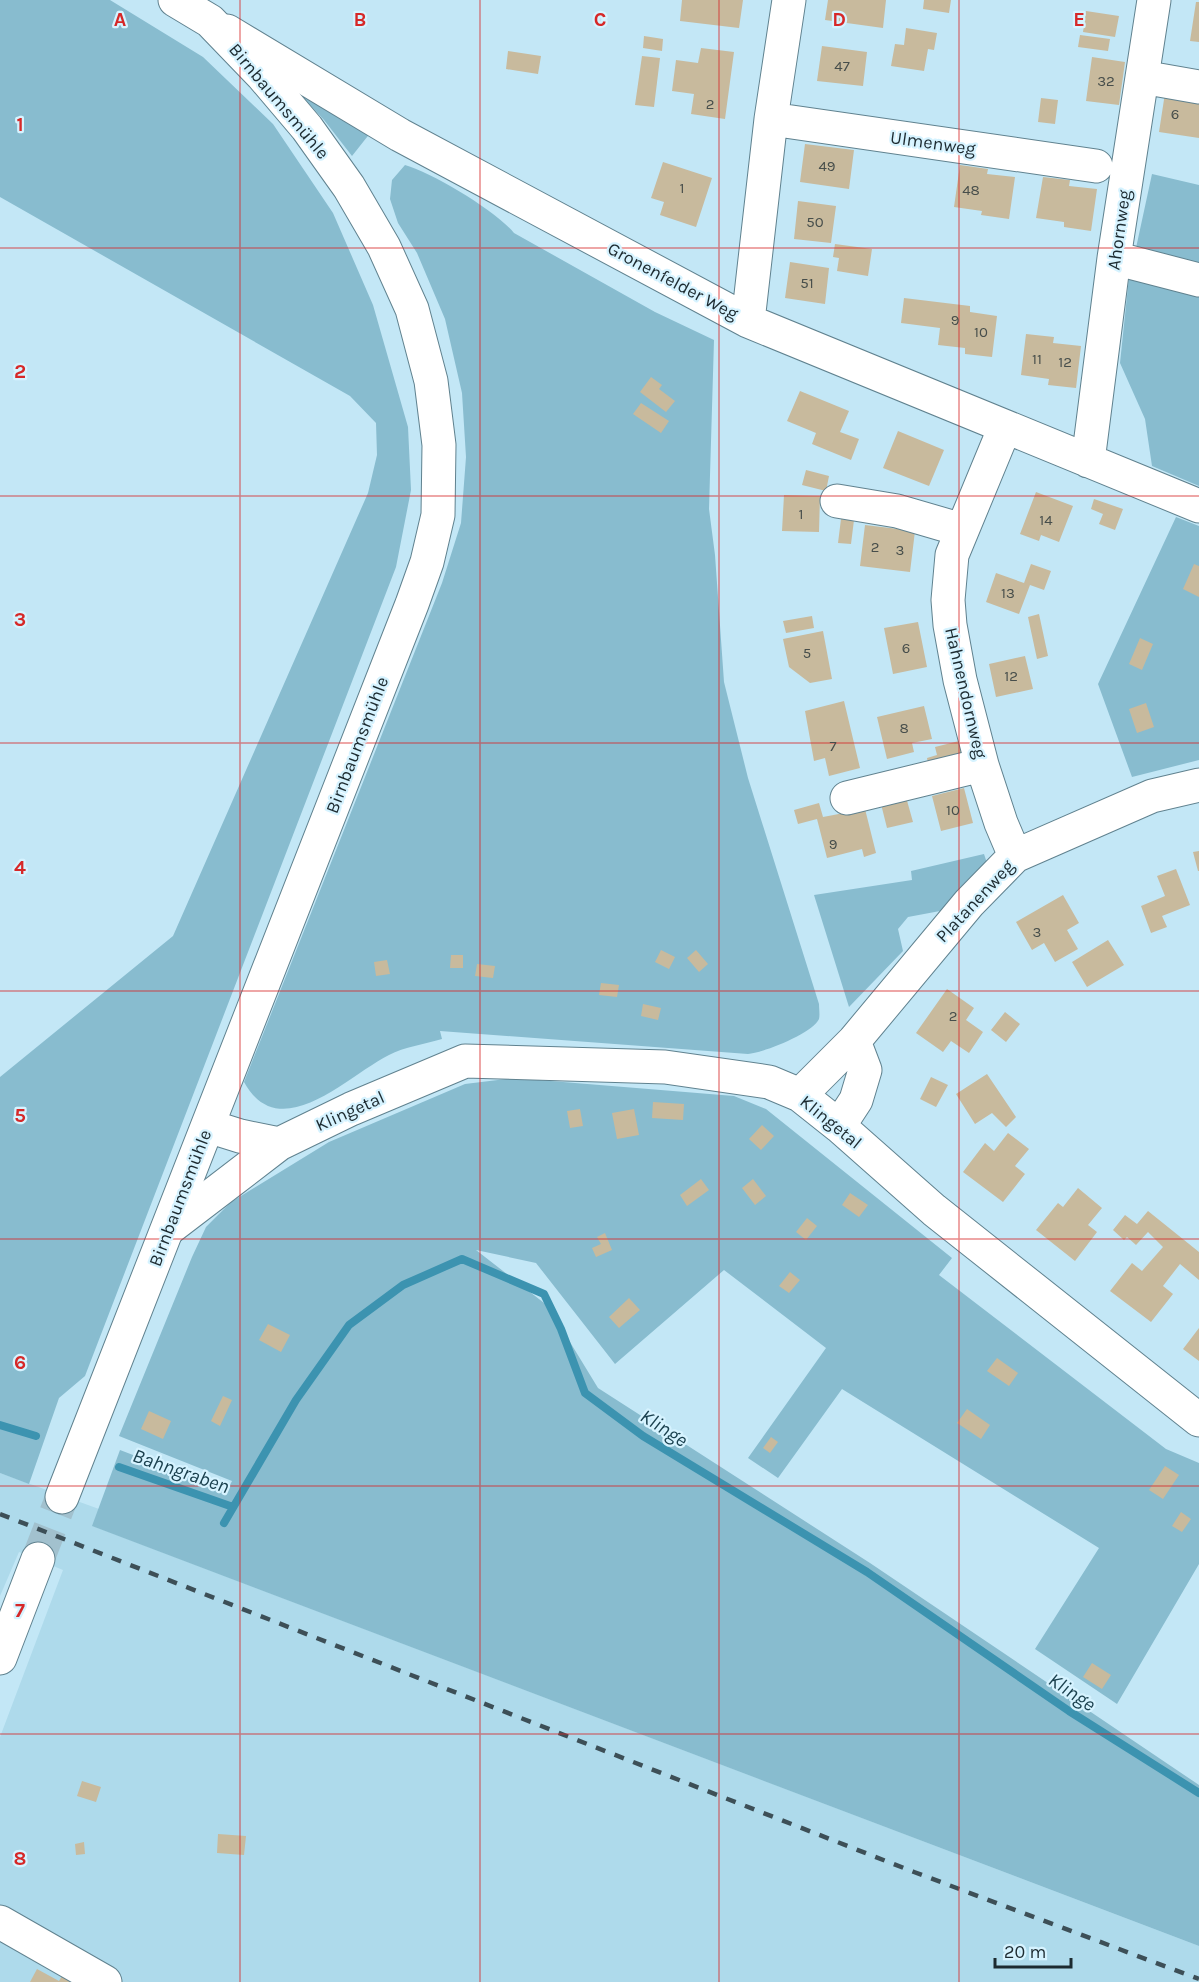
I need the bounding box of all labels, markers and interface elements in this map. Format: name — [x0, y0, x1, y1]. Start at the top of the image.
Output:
text: A — [114, 8, 127, 31]
text: B — [354, 8, 366, 31]
text: C — [594, 8, 606, 31]
text: D — [832, 8, 846, 31]
text: E — [1073, 8, 1085, 31]
street label: Birnbaumsmühle — [224, 39, 334, 163]
house number: 47 — [834, 57, 850, 75]
house number: 32 — [1097, 72, 1115, 90]
house number: 2 — [706, 95, 714, 113]
house number: 6 — [1171, 105, 1179, 123]
text: 1 — [16, 113, 24, 136]
street label: Ulmenweg — [889, 126, 977, 160]
house number: 49 — [818, 157, 836, 175]
house number: 1 — [680, 179, 684, 197]
house number: 48 — [962, 181, 980, 199]
street label: Ahornweg — [1102, 188, 1136, 272]
house number: 50 — [806, 213, 824, 231]
street label: Gronenfelder Weg — [604, 237, 742, 325]
house number: 51 — [800, 274, 814, 292]
house number: 9 — [951, 311, 959, 329]
house number: 10 — [974, 323, 988, 341]
house number: 11 — [1032, 350, 1042, 368]
house number: 12 — [1058, 353, 1072, 371]
text: 2 — [14, 360, 26, 383]
house number: 1 — [799, 505, 803, 523]
house number: 14 — [1039, 511, 1053, 529]
house number: 2 — [871, 538, 879, 556]
house number: 3 — [896, 541, 904, 559]
house number: 13 — [1001, 584, 1015, 602]
text: 3 — [14, 608, 26, 631]
street label: Hahnendornweg — [940, 625, 992, 761]
house number: 6 — [902, 639, 910, 657]
house number: 5 — [803, 644, 811, 662]
house number: 12 — [1004, 667, 1018, 685]
street label: Birnbaumsmühle — [321, 674, 393, 816]
house number: 8 — [899, 719, 909, 737]
house number: 7 — [829, 737, 837, 755]
house number: 10 — [946, 801, 960, 819]
house number: 9 — [829, 835, 837, 853]
street label: Platanenweg — [931, 855, 1019, 947]
text: 4 — [14, 856, 26, 879]
house number: 3 — [1033, 923, 1041, 941]
house number: 2 — [949, 1007, 957, 1025]
street label: Klingetal — [312, 1086, 388, 1136]
street label: Klingetal — [796, 1090, 866, 1154]
text: 5 — [14, 1104, 26, 1127]
street label: Birnbaumsmühle — [144, 1127, 216, 1269]
text: 6 — [14, 1351, 26, 1374]
water label: Klinge — [636, 1404, 692, 1452]
water label: Bahngraben — [130, 1444, 232, 1498]
text: 7 — [15, 1599, 25, 1622]
water label: Klinge — [1044, 1668, 1100, 1716]
text: 8 — [14, 1847, 26, 1870]
scale bar — [995, 1931, 1072, 1969]
text: 20 m — [1004, 1941, 1046, 1963]

